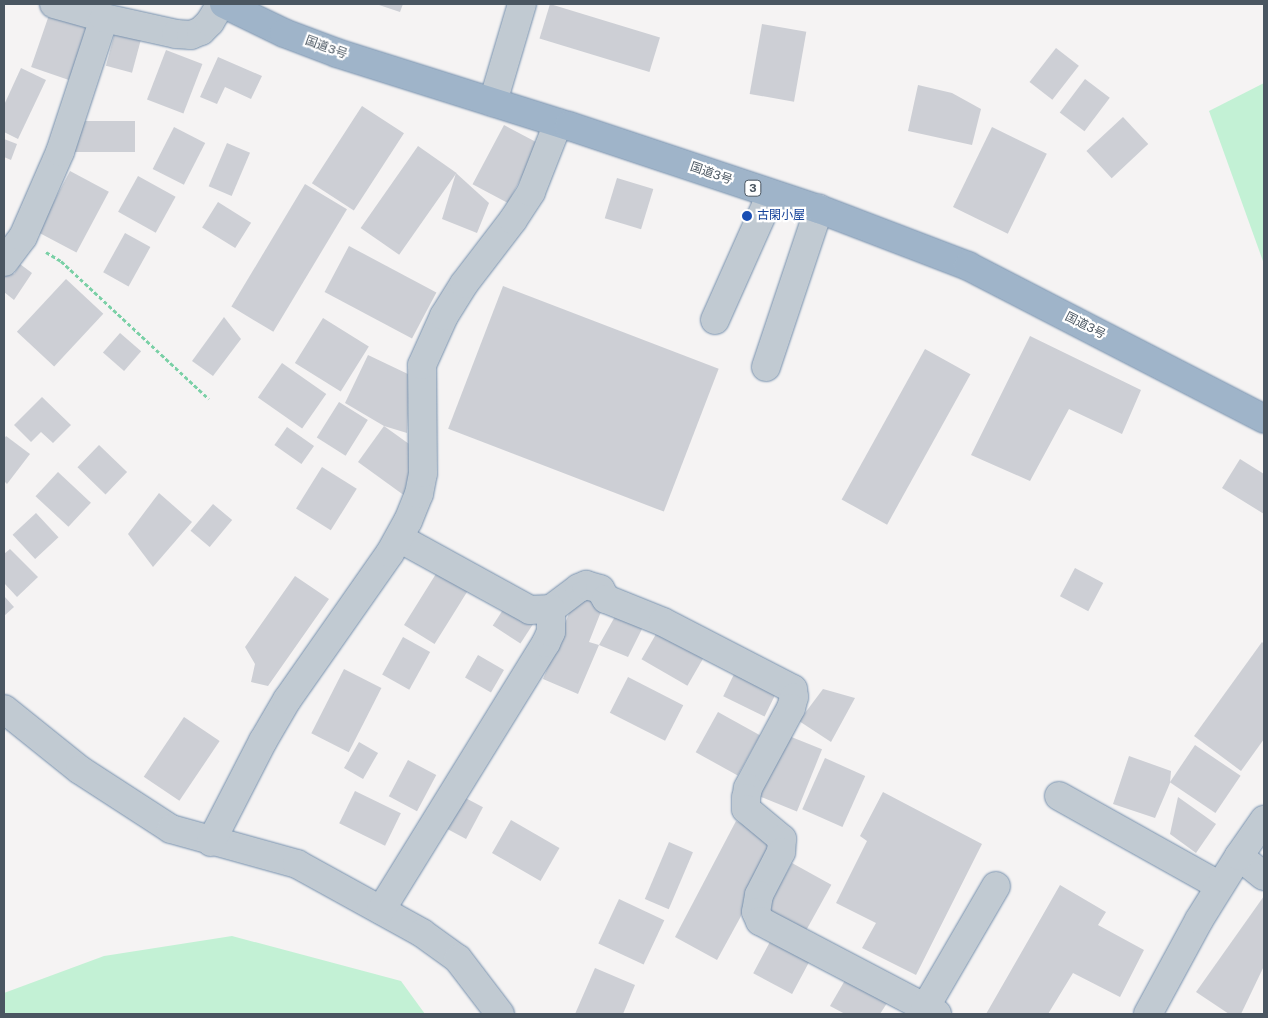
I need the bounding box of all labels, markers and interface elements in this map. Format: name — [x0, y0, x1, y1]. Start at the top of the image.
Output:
street label: 国道3号 — [303, 34, 349, 62]
street label: 国道3号 — [688, 160, 734, 188]
road number: 3 — [744, 180, 762, 197]
place label: 古閑小屋 — [757, 209, 805, 223]
marker: 古閑小屋 — [741, 210, 753, 222]
street label: 国道3号 — [1062, 310, 1108, 342]

